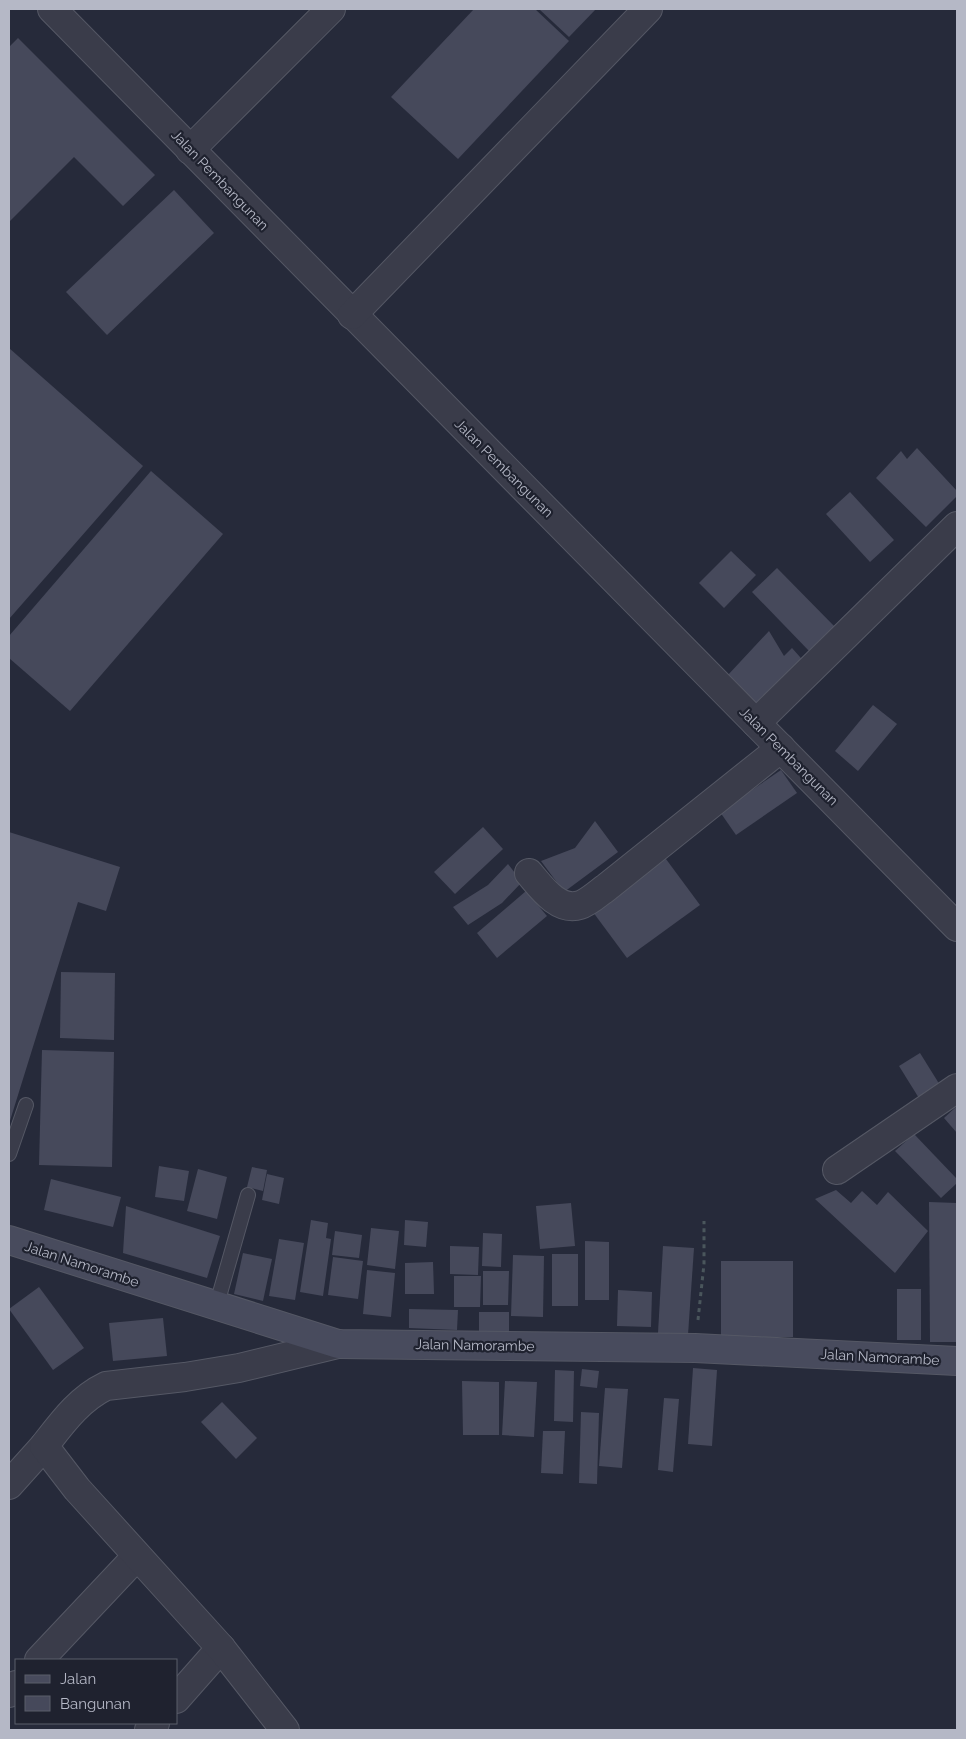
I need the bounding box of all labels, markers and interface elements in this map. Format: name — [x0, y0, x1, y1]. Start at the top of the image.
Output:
street label: Jalan Pembangunan — [168, 127, 272, 233]
street label: Jalan Pembangunan — [452, 416, 556, 520]
street label: Jalan Pembangunan — [737, 704, 841, 808]
street label: Jalan Namorambe — [23, 1238, 141, 1290]
street label: Jalan Namorambe — [415, 1336, 535, 1354]
street label: Jalan Namorambe — [820, 1346, 940, 1368]
legend — [15, 1659, 178, 1724]
text: Jalan — [60, 1670, 96, 1688]
text: Bangunan — [60, 1695, 131, 1713]

